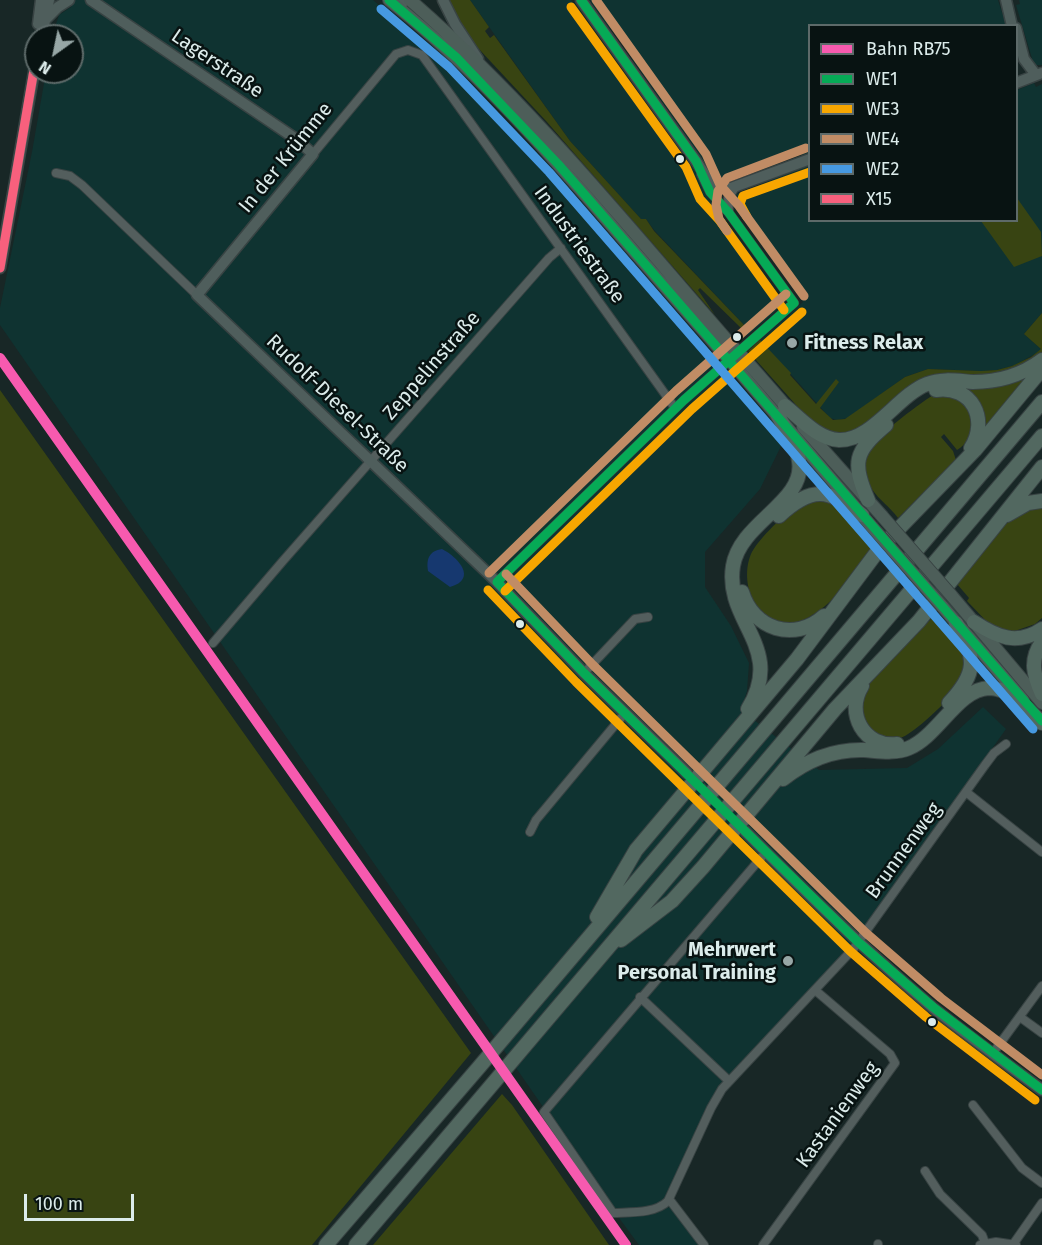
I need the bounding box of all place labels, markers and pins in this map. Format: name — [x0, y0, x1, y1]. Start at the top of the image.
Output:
unlabelled marker — [674, 153, 686, 165]
unlabelled marker — [731, 331, 743, 343]
place label: Fitness Relax — [804, 331, 923, 355]
marker: Fitness Relax — [785, 336, 799, 350]
unlabelled marker — [514, 618, 526, 630]
place label: Mehrwert Personal Training — [618, 938, 776, 985]
marker: Mehrwert Personal Training — [781, 954, 795, 968]
unlabelled marker — [926, 1016, 938, 1028]

